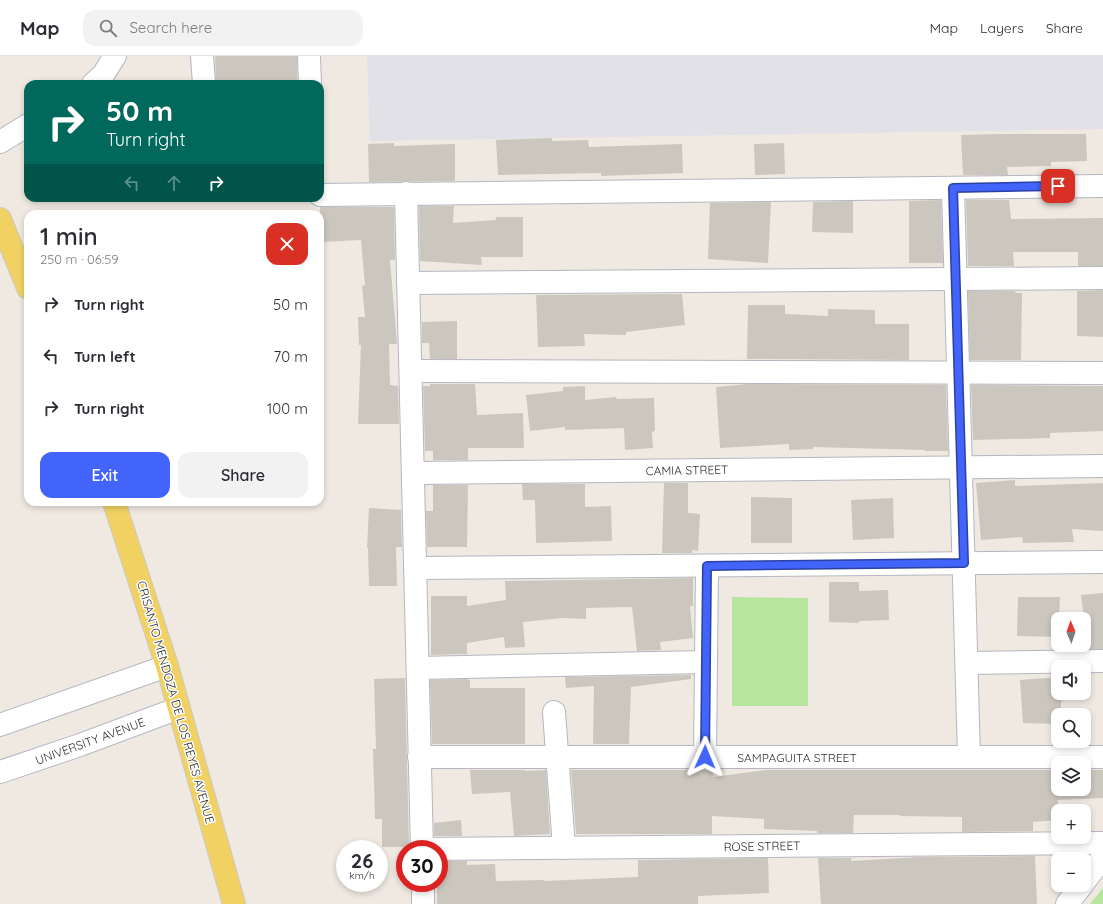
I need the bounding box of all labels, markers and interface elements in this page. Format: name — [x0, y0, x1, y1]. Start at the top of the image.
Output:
search box — [83, 10, 363, 46]
text: Map — [20, 16, 59, 40]
icon: search — [97, 17, 119, 39]
text: Search here — [129, 18, 212, 37]
text: Map — [929, 19, 958, 37]
text: Layers — [980, 19, 1024, 37]
text: Share — [1046, 19, 1083, 37]
text: 50 m — [106, 93, 173, 128]
icon: right — [40, 96, 92, 148]
text: Turn right — [106, 128, 186, 151]
pin — [1041, 169, 1075, 203]
icon: left — [121, 172, 143, 194]
icon: ahead — [163, 172, 185, 194]
icon: right — [205, 172, 227, 194]
icon: arrive — [1047, 175, 1069, 197]
text: 1 min — [40, 221, 98, 251]
button: close — [266, 223, 308, 265]
text: 250 m · 06:59 — [40, 251, 119, 267]
icon: right — [40, 293, 62, 315]
text: Turn right — [74, 295, 145, 314]
text: 50 m — [273, 295, 308, 314]
icon: left — [40, 345, 62, 367]
text: Turn left — [74, 347, 136, 366]
text: 70 m — [274, 347, 308, 366]
icon: right — [40, 397, 62, 419]
text: Turn right — [74, 399, 145, 418]
text: 100 m — [267, 399, 308, 418]
button: Exit — [40, 452, 170, 498]
button: Share — [178, 452, 308, 498]
street label: CAMIA STREET — [646, 462, 728, 478]
street label: CRISANTO MENDOZA DE LOS REYES AVENUE — [134, 579, 218, 825]
north arrow — [1051, 612, 1091, 652]
map controls — [1051, 612, 1091, 892]
button: sound — [1051, 660, 1091, 700]
button: search — [1051, 708, 1091, 748]
street label: UNIVERSITY AVENUE — [33, 714, 147, 768]
position arrow — [684, 736, 726, 778]
street label: SAMPAGUITA STREET — [737, 750, 857, 765]
button: layers — [1051, 756, 1091, 796]
button: + — [1051, 804, 1091, 844]
street label: ROSE STREET — [723, 838, 801, 854]
speed limit sign: 30 — [396, 840, 448, 892]
text: 26 — [351, 848, 373, 873]
button: − — [1051, 852, 1091, 892]
text: km/h — [349, 869, 375, 882]

